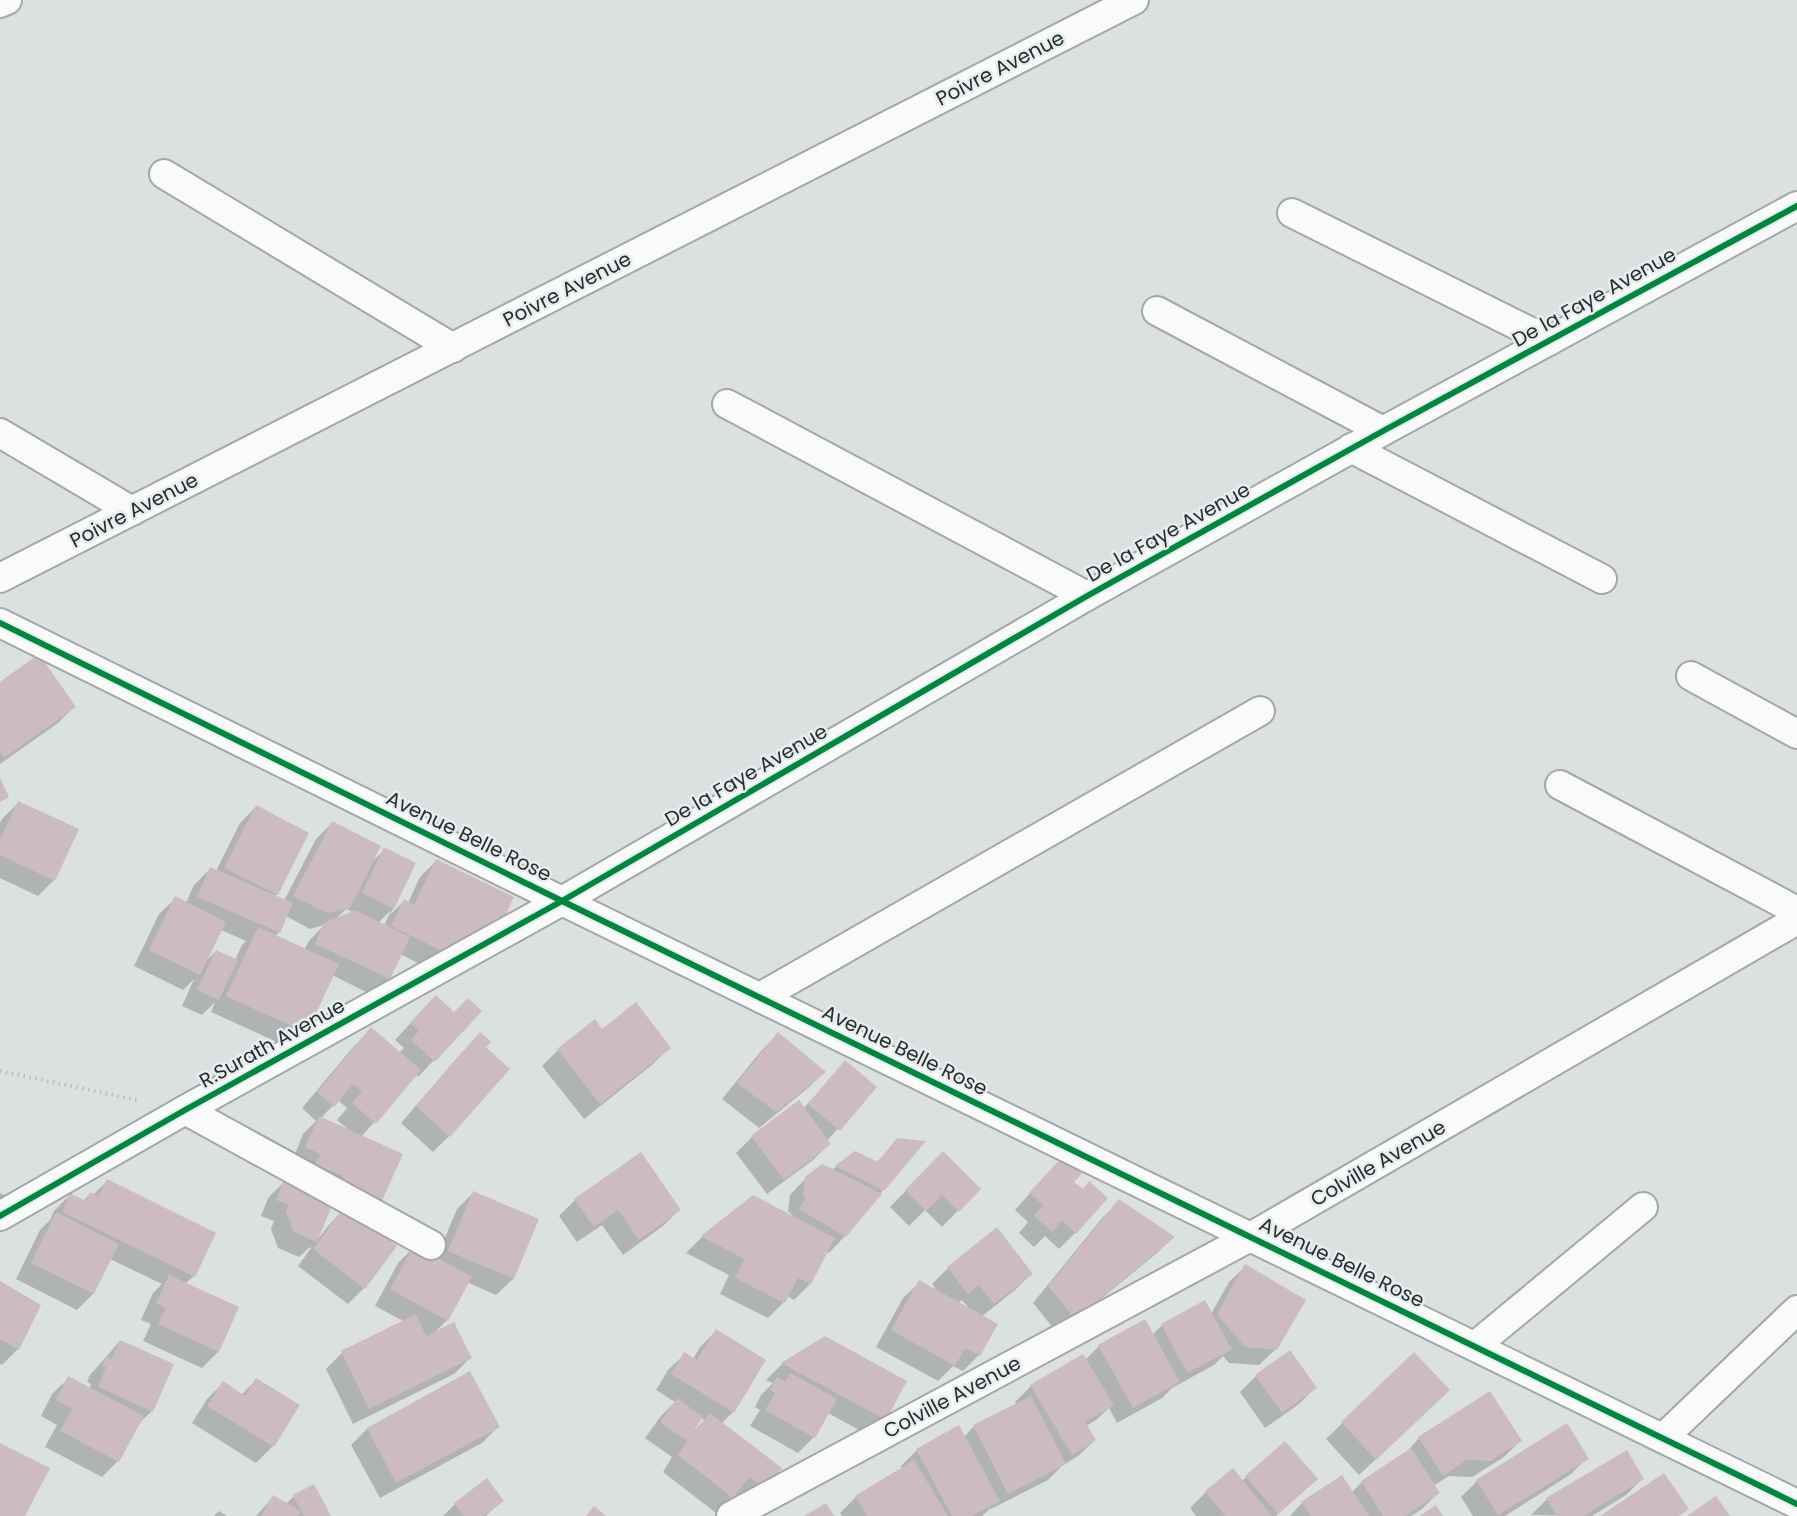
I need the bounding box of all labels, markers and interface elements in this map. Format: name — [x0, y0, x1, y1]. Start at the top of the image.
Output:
street label: Poivre Avenue — [931, 24, 1069, 112]
street label: De la Faye Avenue — [1507, 240, 1681, 354]
street label: Poivre Avenue — [498, 245, 636, 333]
street label: Poivre Avenue — [65, 466, 203, 554]
street label: De la Faye Avenue — [1081, 475, 1255, 589]
street label: De la Faye Avenue — [660, 717, 832, 833]
street label: Avenue Belle Rose — [382, 784, 556, 888]
street label: R.Surath Avenue — [194, 991, 350, 1095]
street label: Avenue Belle Rose — [818, 998, 992, 1102]
street label: Colville Avenue — [1305, 1113, 1451, 1213]
street label: Avenue Belle Rose — [1255, 1210, 1429, 1314]
street label: Colville Avenue — [878, 1349, 1026, 1445]

